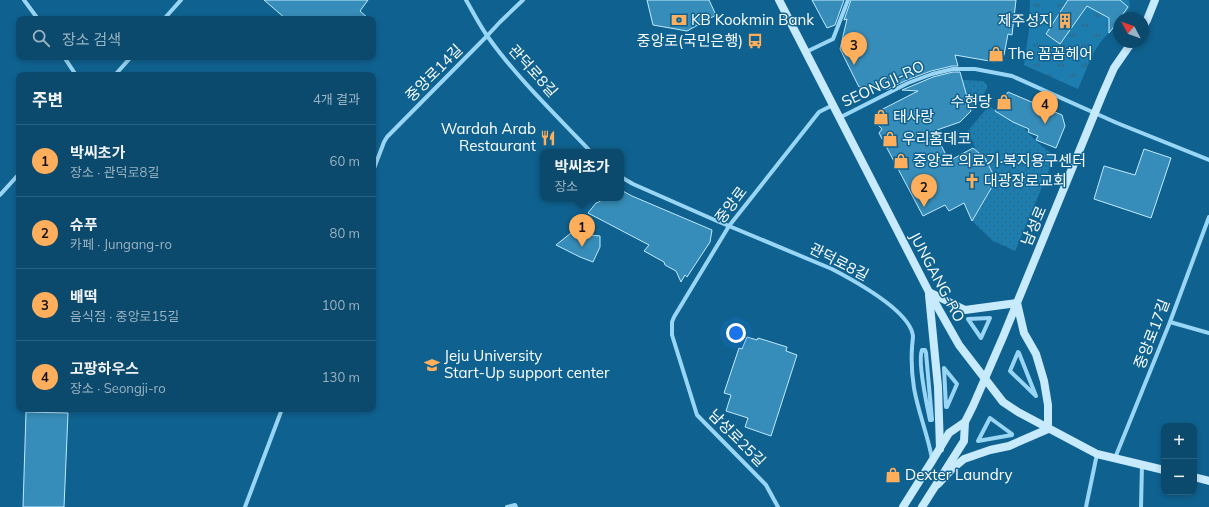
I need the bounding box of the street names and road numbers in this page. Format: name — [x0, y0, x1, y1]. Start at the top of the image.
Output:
street label: 중앙로14길 — [401, 40, 466, 105]
street label: 관덕로8길 — [505, 40, 562, 101]
street label: SEONGJI-RO — [838, 56, 927, 111]
street label: 중앙로 — [711, 182, 751, 227]
street label: 남성로 — [1017, 203, 1050, 249]
street label: JUNGANG-RO — [906, 228, 969, 325]
street label: 관덕로8길 — [806, 239, 872, 285]
street label: 중앙로17길 — [1130, 296, 1174, 371]
street label: 남성로25길 — [705, 405, 770, 470]

